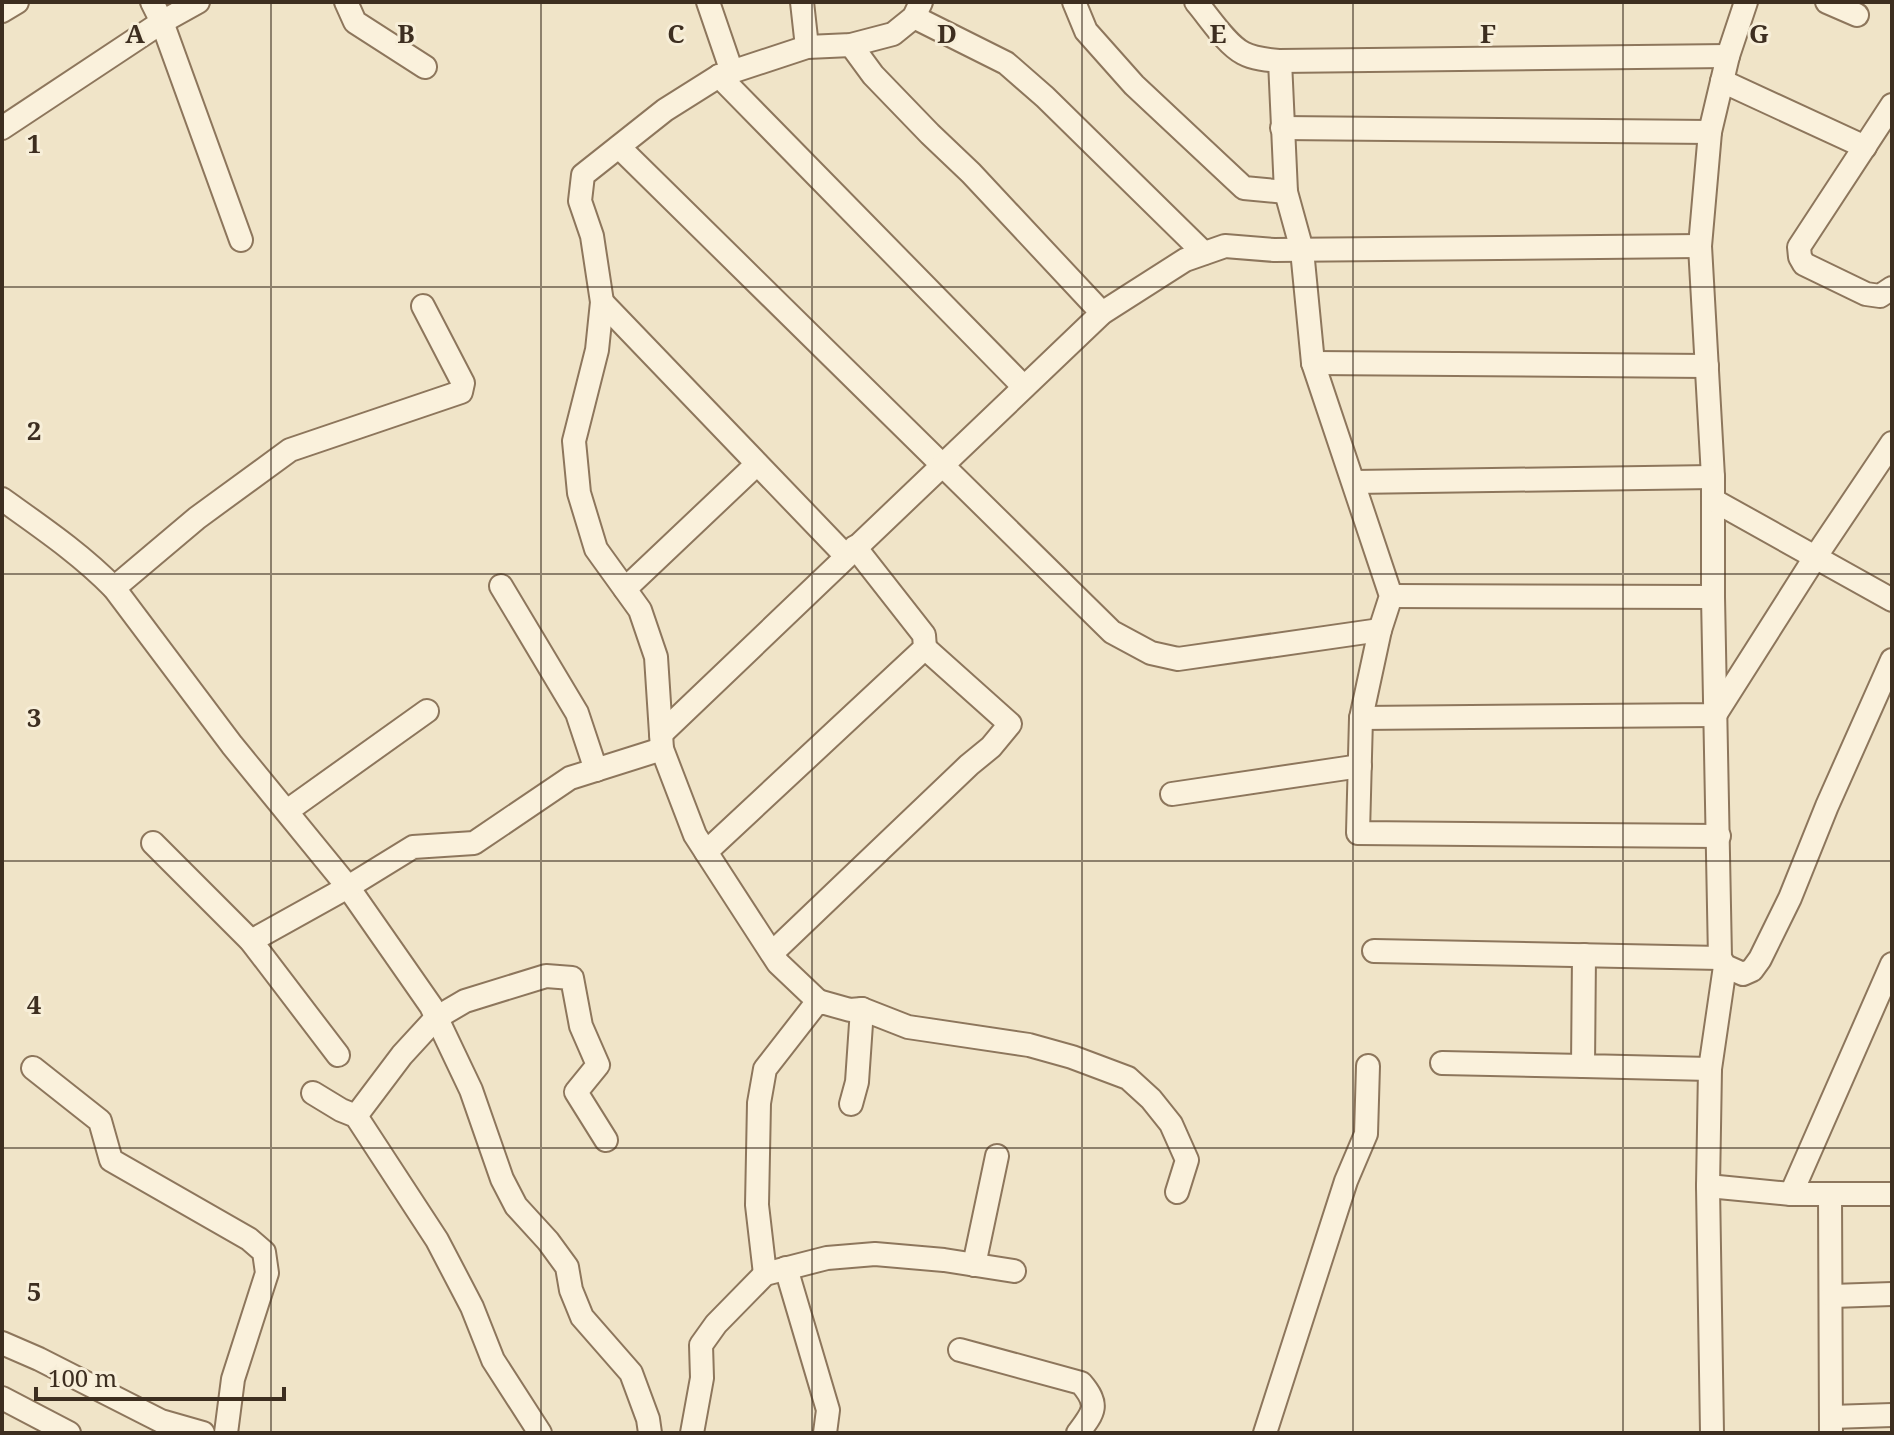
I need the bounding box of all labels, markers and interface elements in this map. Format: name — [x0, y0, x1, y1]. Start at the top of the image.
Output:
text: A — [125, 15, 145, 51]
text: B — [397, 15, 415, 51]
text: C — [667, 15, 685, 51]
text: D — [937, 15, 957, 51]
text: E — [1210, 15, 1227, 51]
text: F — [1480, 15, 1496, 51]
text: G — [1749, 15, 1769, 51]
text: 1 — [27, 125, 41, 161]
text: 2 — [27, 412, 41, 448]
text: 3 — [27, 699, 41, 735]
text: 4 — [27, 986, 42, 1022]
text: 5 — [27, 1273, 41, 1309]
scale bar — [36, 1351, 284, 1401]
text: 100 m — [48, 1361, 117, 1394]

